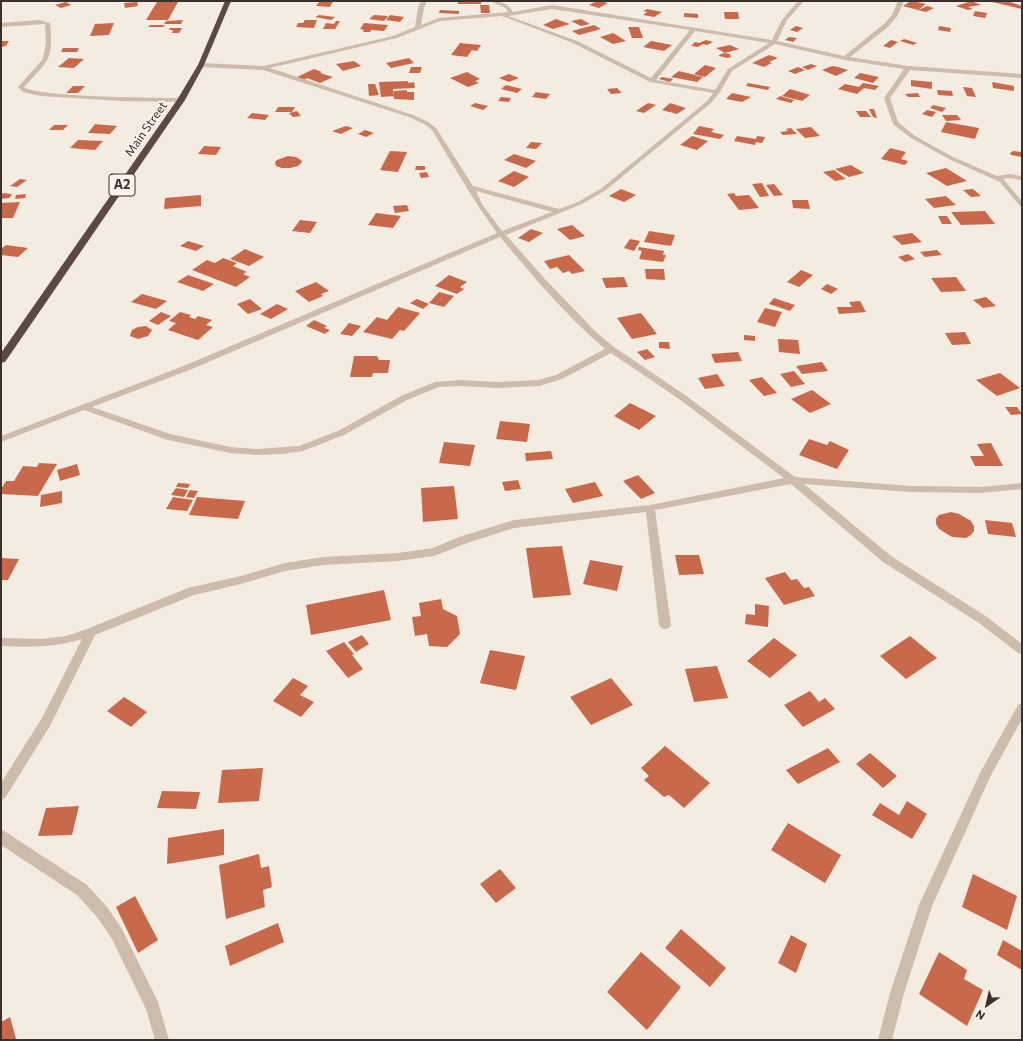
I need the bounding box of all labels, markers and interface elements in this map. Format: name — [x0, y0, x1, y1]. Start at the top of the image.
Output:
street label: Main Street — [122, 99, 170, 159]
road number: A2 — [109, 174, 135, 196]
north arrow — [967, 985, 1007, 1025]
text: N — [973, 1008, 987, 1023]

